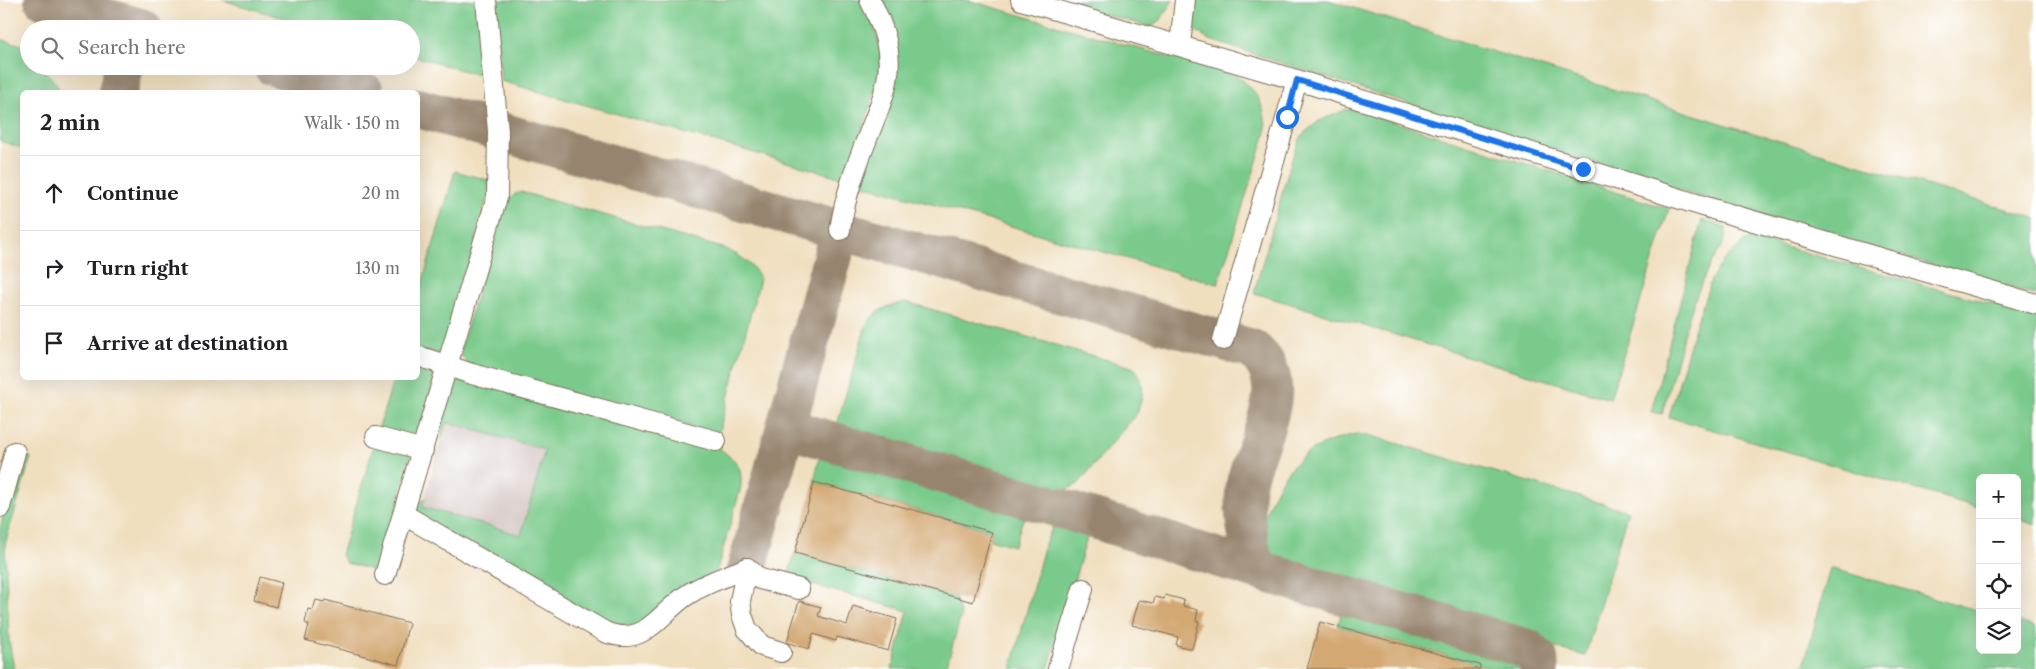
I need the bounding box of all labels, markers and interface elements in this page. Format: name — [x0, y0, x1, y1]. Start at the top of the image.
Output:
search box — [20, 20, 420, 75]
icon: search — [38, 34, 66, 62]
text: Search here — [78, 36, 186, 59]
route start — [1276, 106, 1299, 129]
text: 2 min — [40, 110, 100, 135]
text: Walk · 150 m — [304, 113, 400, 133]
route end — [1572, 158, 1595, 181]
icon: ahead — [40, 179, 68, 207]
text: Continue — [87, 182, 179, 205]
text: 20 m — [361, 183, 400, 203]
icon: right — [40, 254, 68, 282]
text: Turn right — [87, 257, 188, 280]
text: 130 m — [355, 258, 400, 278]
icon: arrive — [40, 329, 68, 357]
text: Arrive at destination — [87, 332, 288, 355]
map controls — [1976, 474, 2021, 654]
button: + — [1976, 474, 2021, 519]
button: − — [1976, 519, 2021, 564]
button: locate — [1976, 564, 2021, 609]
button: layers — [1976, 609, 2021, 654]

